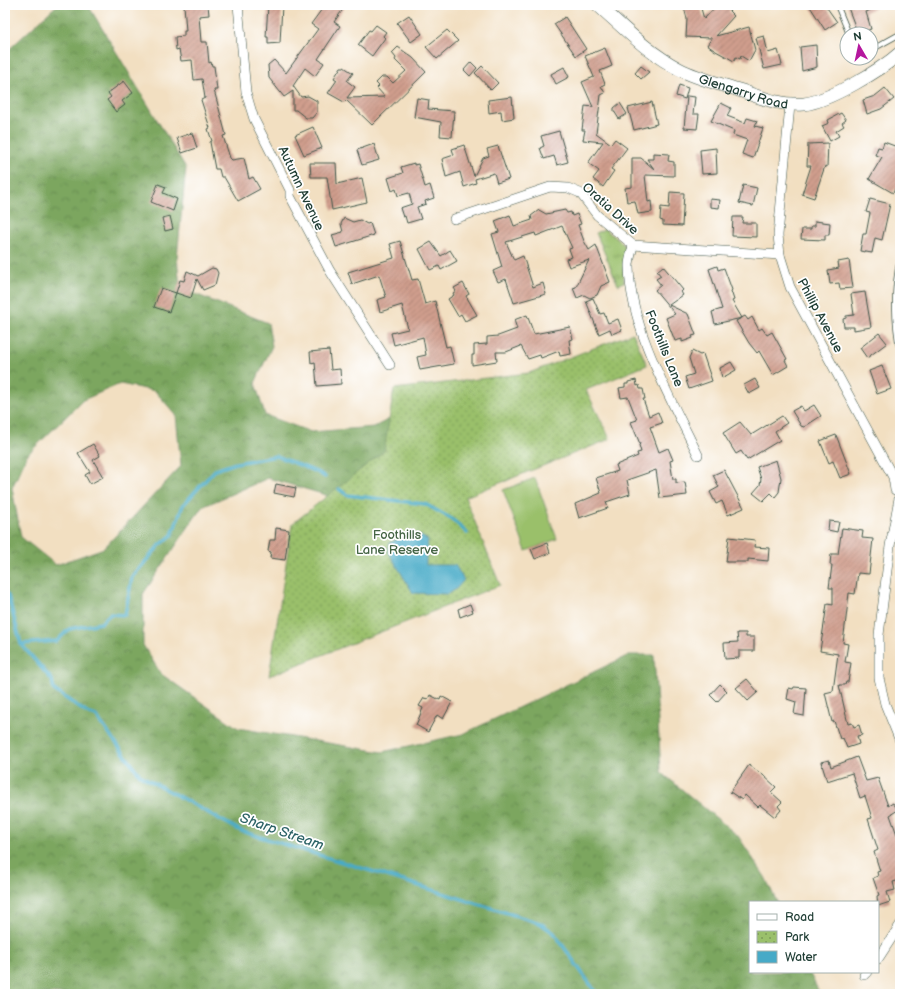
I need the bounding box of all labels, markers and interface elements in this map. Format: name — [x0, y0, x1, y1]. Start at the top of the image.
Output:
north arrow — [839, 26, 879, 66]
text: N — [852, 30, 863, 44]
street label: Glengarry Road — [697, 71, 789, 113]
street label: Autumn Avenue — [275, 144, 328, 233]
street label: Oratia Drive — [579, 179, 642, 238]
street label: Phillip Avenue — [794, 276, 847, 356]
street label: Foothills Lane — [641, 308, 687, 389]
park label: Foothills Lane Reserve — [356, 527, 439, 558]
water label: Sharp Stream — [238, 809, 326, 854]
legend — [749, 901, 879, 973]
text: Road — [785, 910, 814, 925]
text: Park — [785, 930, 809, 945]
text: Water — [785, 950, 817, 965]

